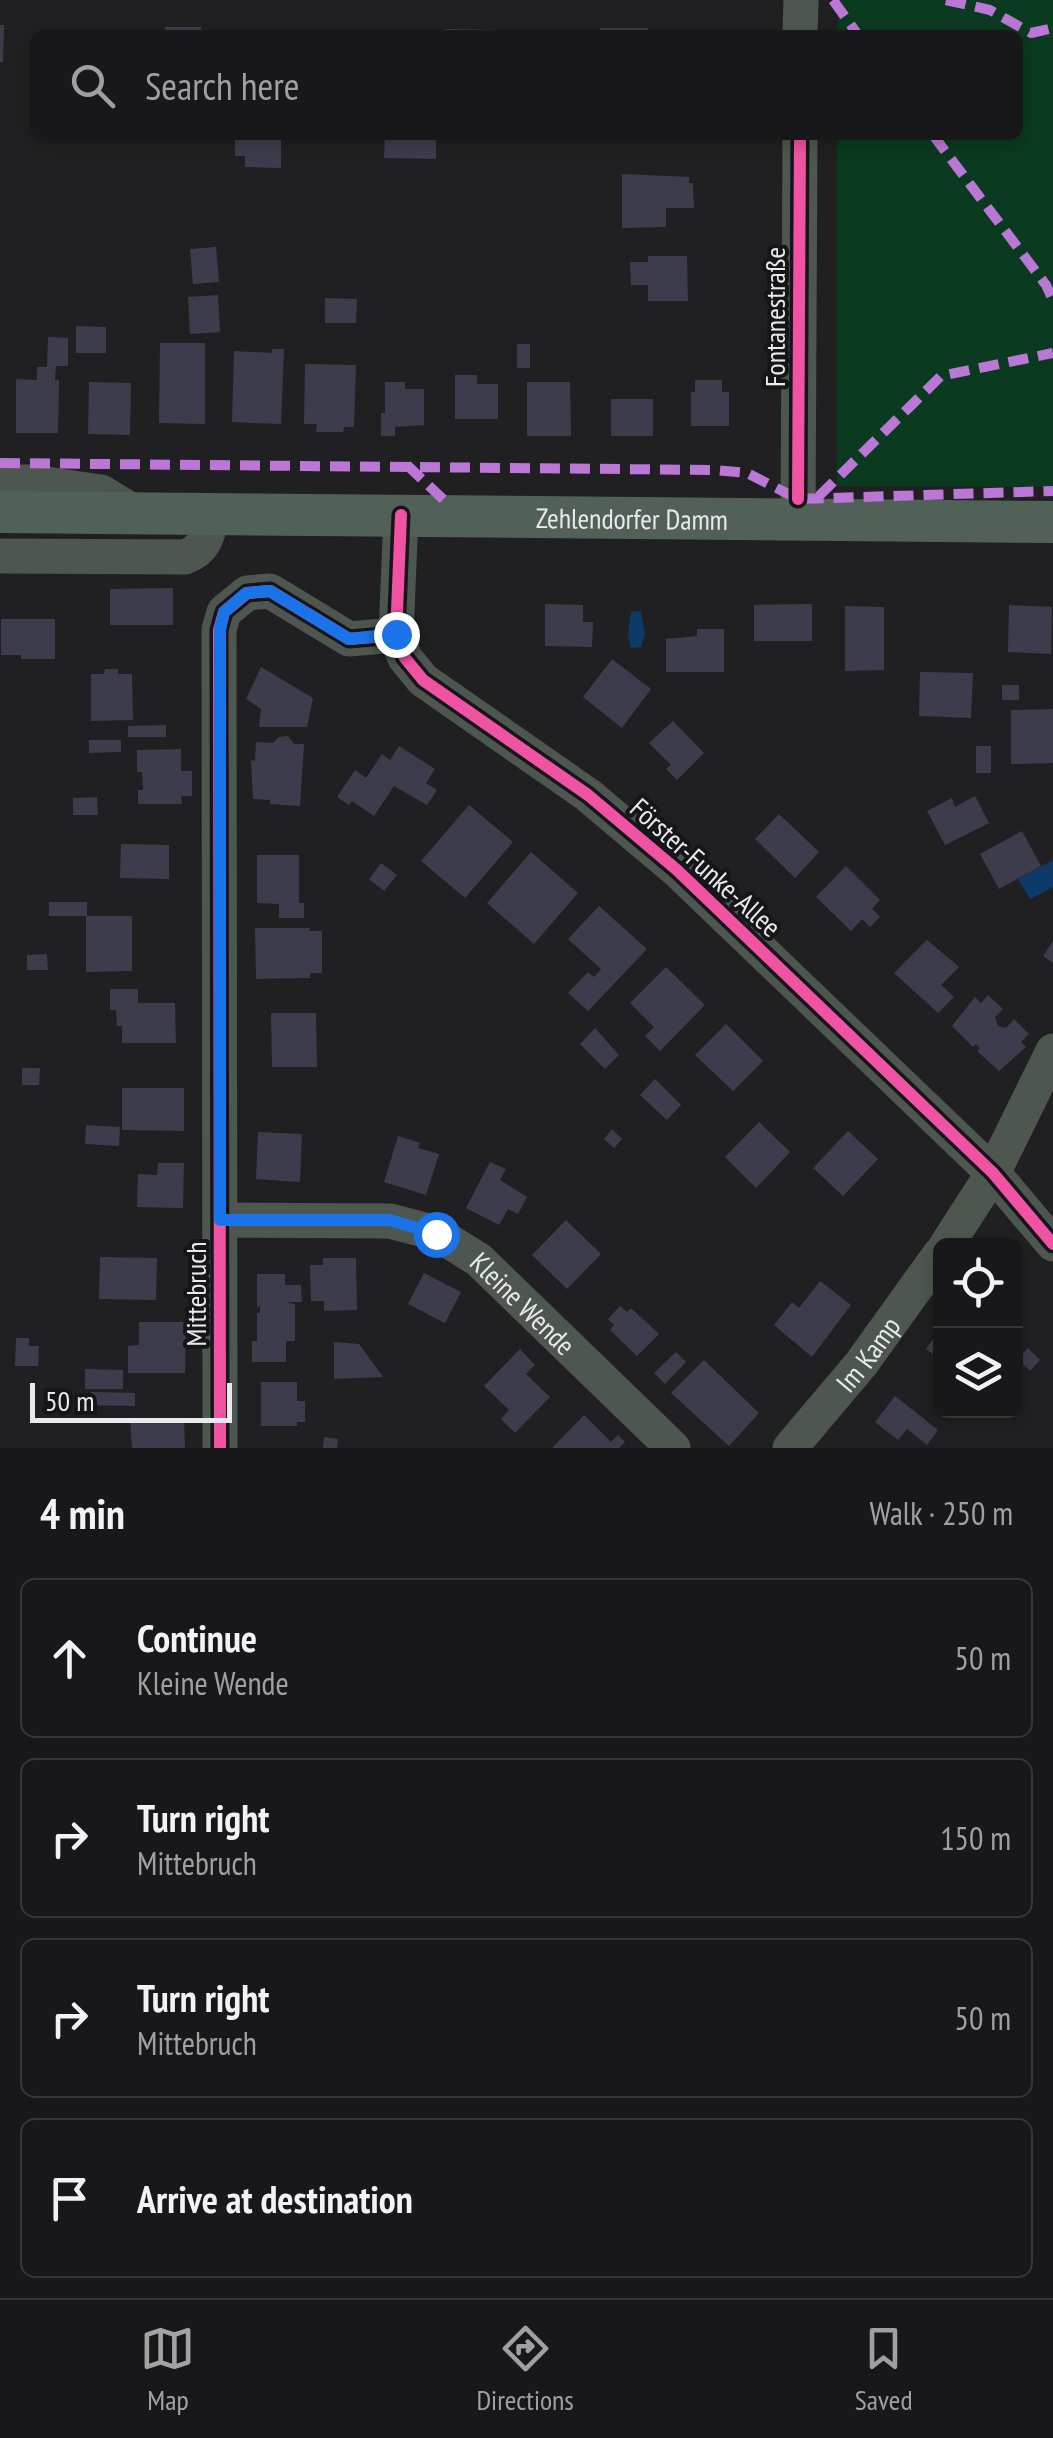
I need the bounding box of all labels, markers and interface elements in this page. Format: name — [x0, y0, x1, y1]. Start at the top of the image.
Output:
search box — [30, 30, 1023, 140]
icon: search — [65, 58, 120, 113]
text: Search here — [145, 61, 299, 110]
street label: Fontanestraße — [756, 247, 793, 387]
street label: Zehlendorfer Damm — [536, 499, 728, 537]
route end — [374, 612, 420, 658]
street label: Förster-Funke-Allee — [623, 789, 789, 945]
route start — [414, 1212, 460, 1258]
map controls — [933, 1238, 1023, 1418]
button: locate — [933, 1238, 1023, 1328]
street label: Mittebruch — [177, 1242, 214, 1346]
street label: Kleine Wende — [463, 1243, 584, 1362]
street label: Im Kamp — [827, 1309, 908, 1399]
button: layers — [933, 1328, 1023, 1418]
scale bar — [30, 1378, 232, 1422]
text: 50 m — [45, 1382, 94, 1419]
text: 4 min — [40, 1486, 125, 1541]
text: Walk · 250 m — [869, 1492, 1013, 1534]
text: Continue — [137, 1613, 257, 1662]
icon: ahead — [42, 1631, 97, 1686]
text: 50 m — [955, 1637, 1011, 1679]
text: Kleine Wende — [137, 1662, 289, 1704]
text: Turn right — [137, 1793, 269, 1842]
icon: right — [42, 1811, 97, 1866]
text: 150 m — [940, 1817, 1011, 1859]
text: Mittebruch — [137, 1842, 257, 1884]
text: Turn right — [137, 1973, 269, 2022]
icon: right — [42, 1991, 97, 2046]
text: 50 m — [955, 1997, 1011, 2039]
text: Mittebruch — [137, 2022, 257, 2064]
icon: arrive — [42, 2171, 97, 2226]
text: Arrive at destination — [137, 2174, 413, 2223]
tab: Map — [140, 2321, 195, 2418]
tab: Directions — [476, 2321, 574, 2418]
tab: Saved — [855, 2321, 913, 2418]

